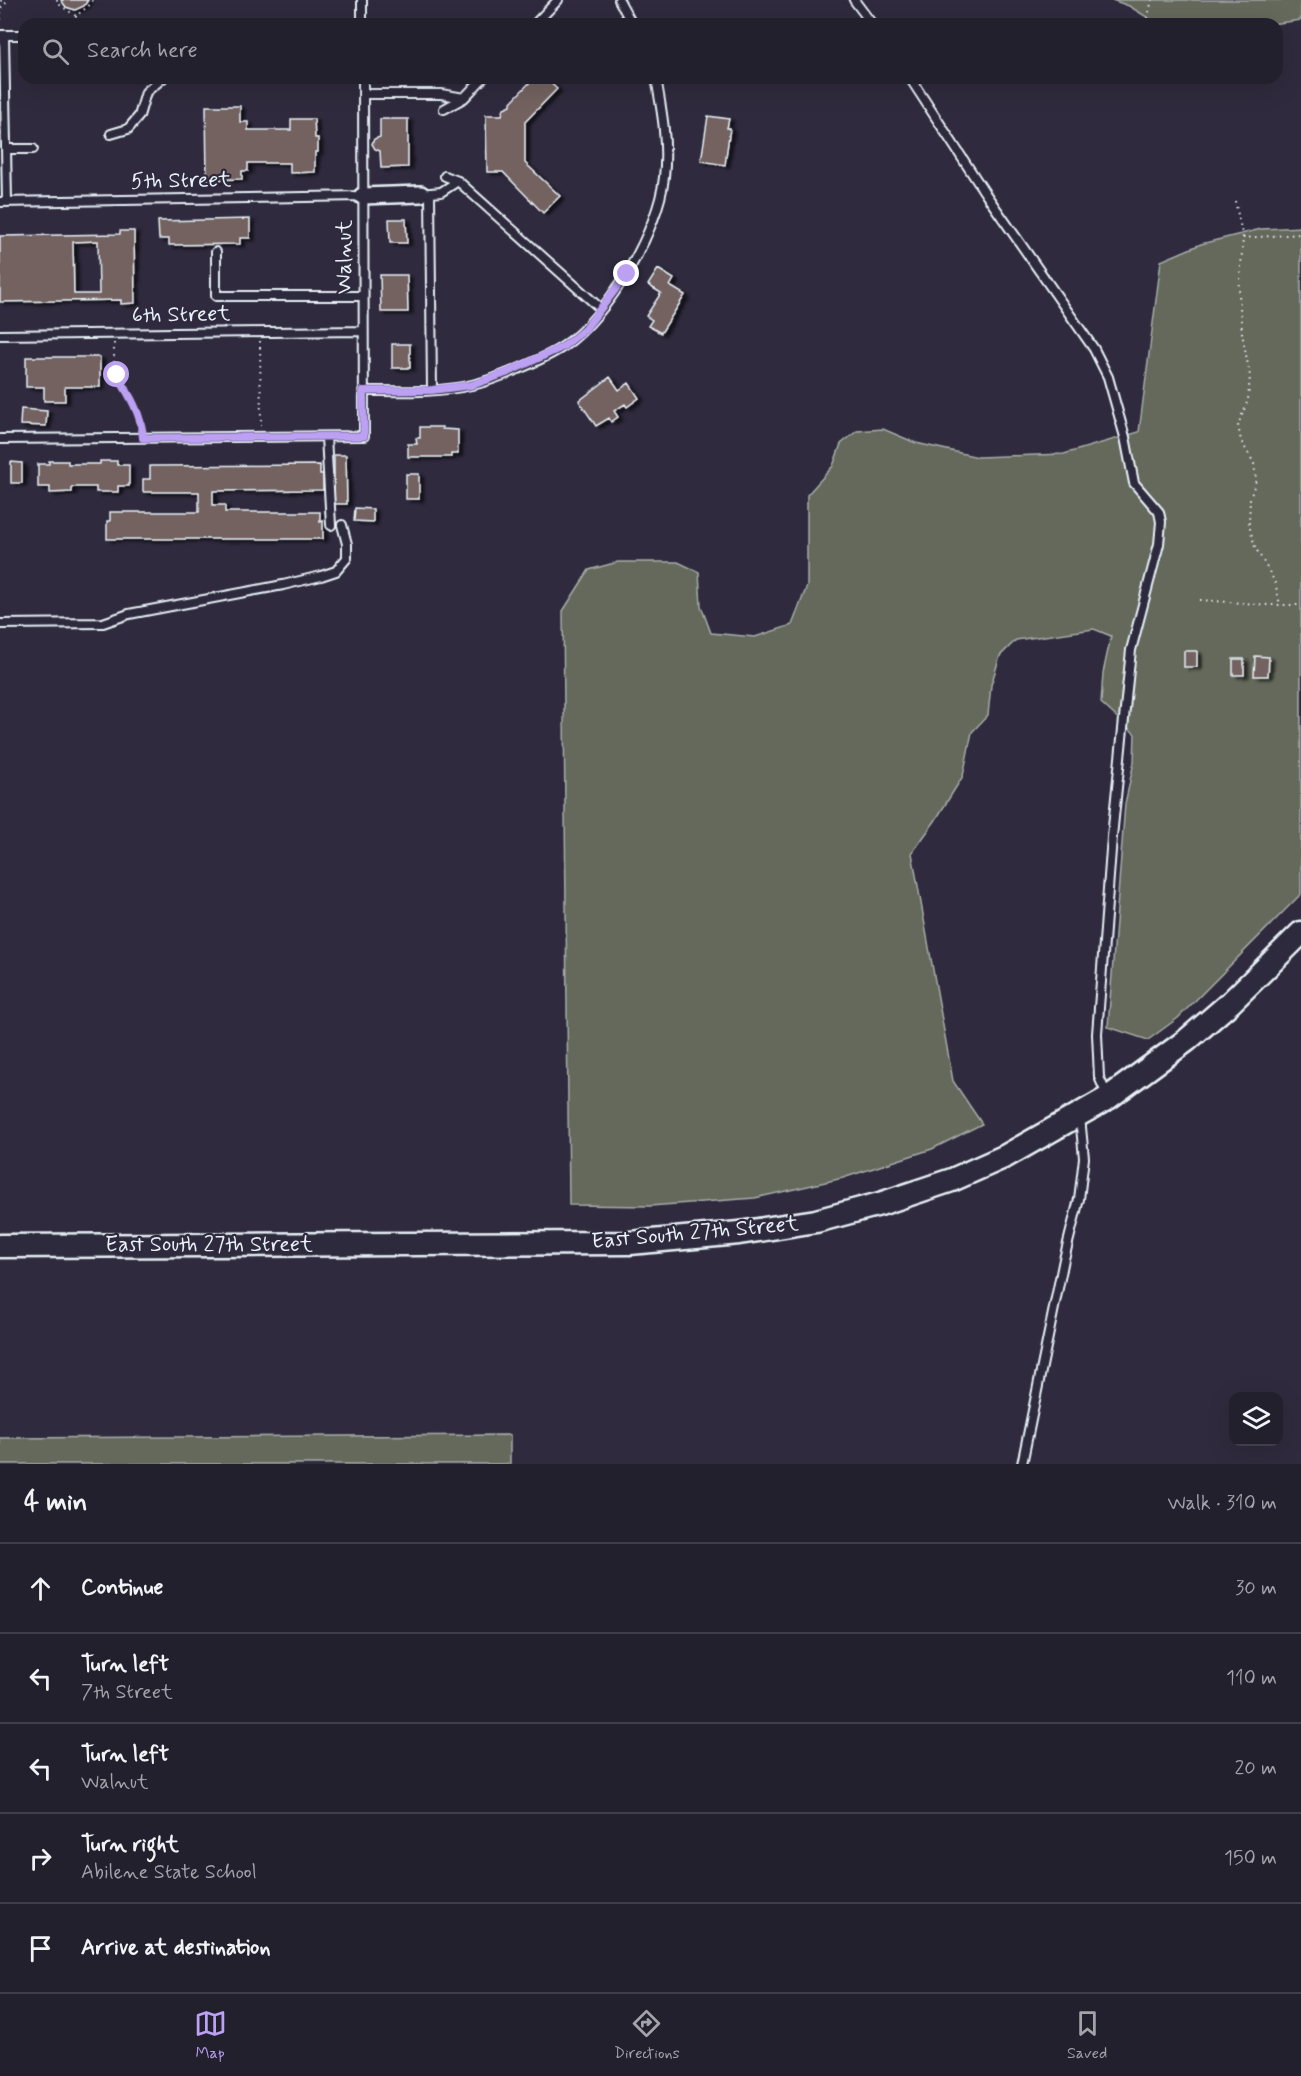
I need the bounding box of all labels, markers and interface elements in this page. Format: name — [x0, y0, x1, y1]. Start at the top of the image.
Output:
search box — [18, 18, 1283, 84]
icon: search — [39, 35, 72, 68]
text: Search here — [87, 37, 198, 65]
street label: 5th Street — [130, 166, 232, 196]
street label: Walnut — [331, 220, 359, 294]
route end — [613, 260, 639, 286]
street label: 6th Street — [131, 300, 231, 330]
route start — [103, 361, 129, 387]
street label: East South 27th Street — [590, 1210, 800, 1256]
street label: East South 27th Street — [105, 1231, 313, 1259]
map controls — [1229, 1392, 1283, 1446]
button: layers — [1229, 1392, 1283, 1446]
text: 4 min — [24, 1486, 87, 1520]
text: Walk · 310 m — [1167, 1490, 1277, 1517]
icon: ahead — [24, 1572, 57, 1605]
text: Continue — [81, 1574, 163, 1602]
text: 30 m — [1235, 1575, 1277, 1602]
text: Turn left — [81, 1651, 169, 1679]
icon: left — [24, 1662, 57, 1695]
text: 110 m — [1226, 1665, 1277, 1692]
text: 7th Street — [81, 1679, 173, 1706]
text: Turn left — [81, 1741, 169, 1769]
icon: left — [24, 1752, 57, 1785]
text: 20 m — [1234, 1755, 1277, 1782]
text: Walnut — [81, 1769, 149, 1796]
text: Turn right — [81, 1831, 179, 1859]
icon: right — [24, 1842, 57, 1875]
text: 150 m — [1224, 1845, 1277, 1872]
text: Abilene State School — [81, 1859, 257, 1886]
icon: arrive — [24, 1932, 57, 1965]
text: Arrive at destination — [81, 1934, 271, 1962]
tab: Map — [194, 2007, 227, 2064]
tab: Directions — [614, 2007, 680, 2064]
tab: Saved — [1067, 2007, 1107, 2064]

